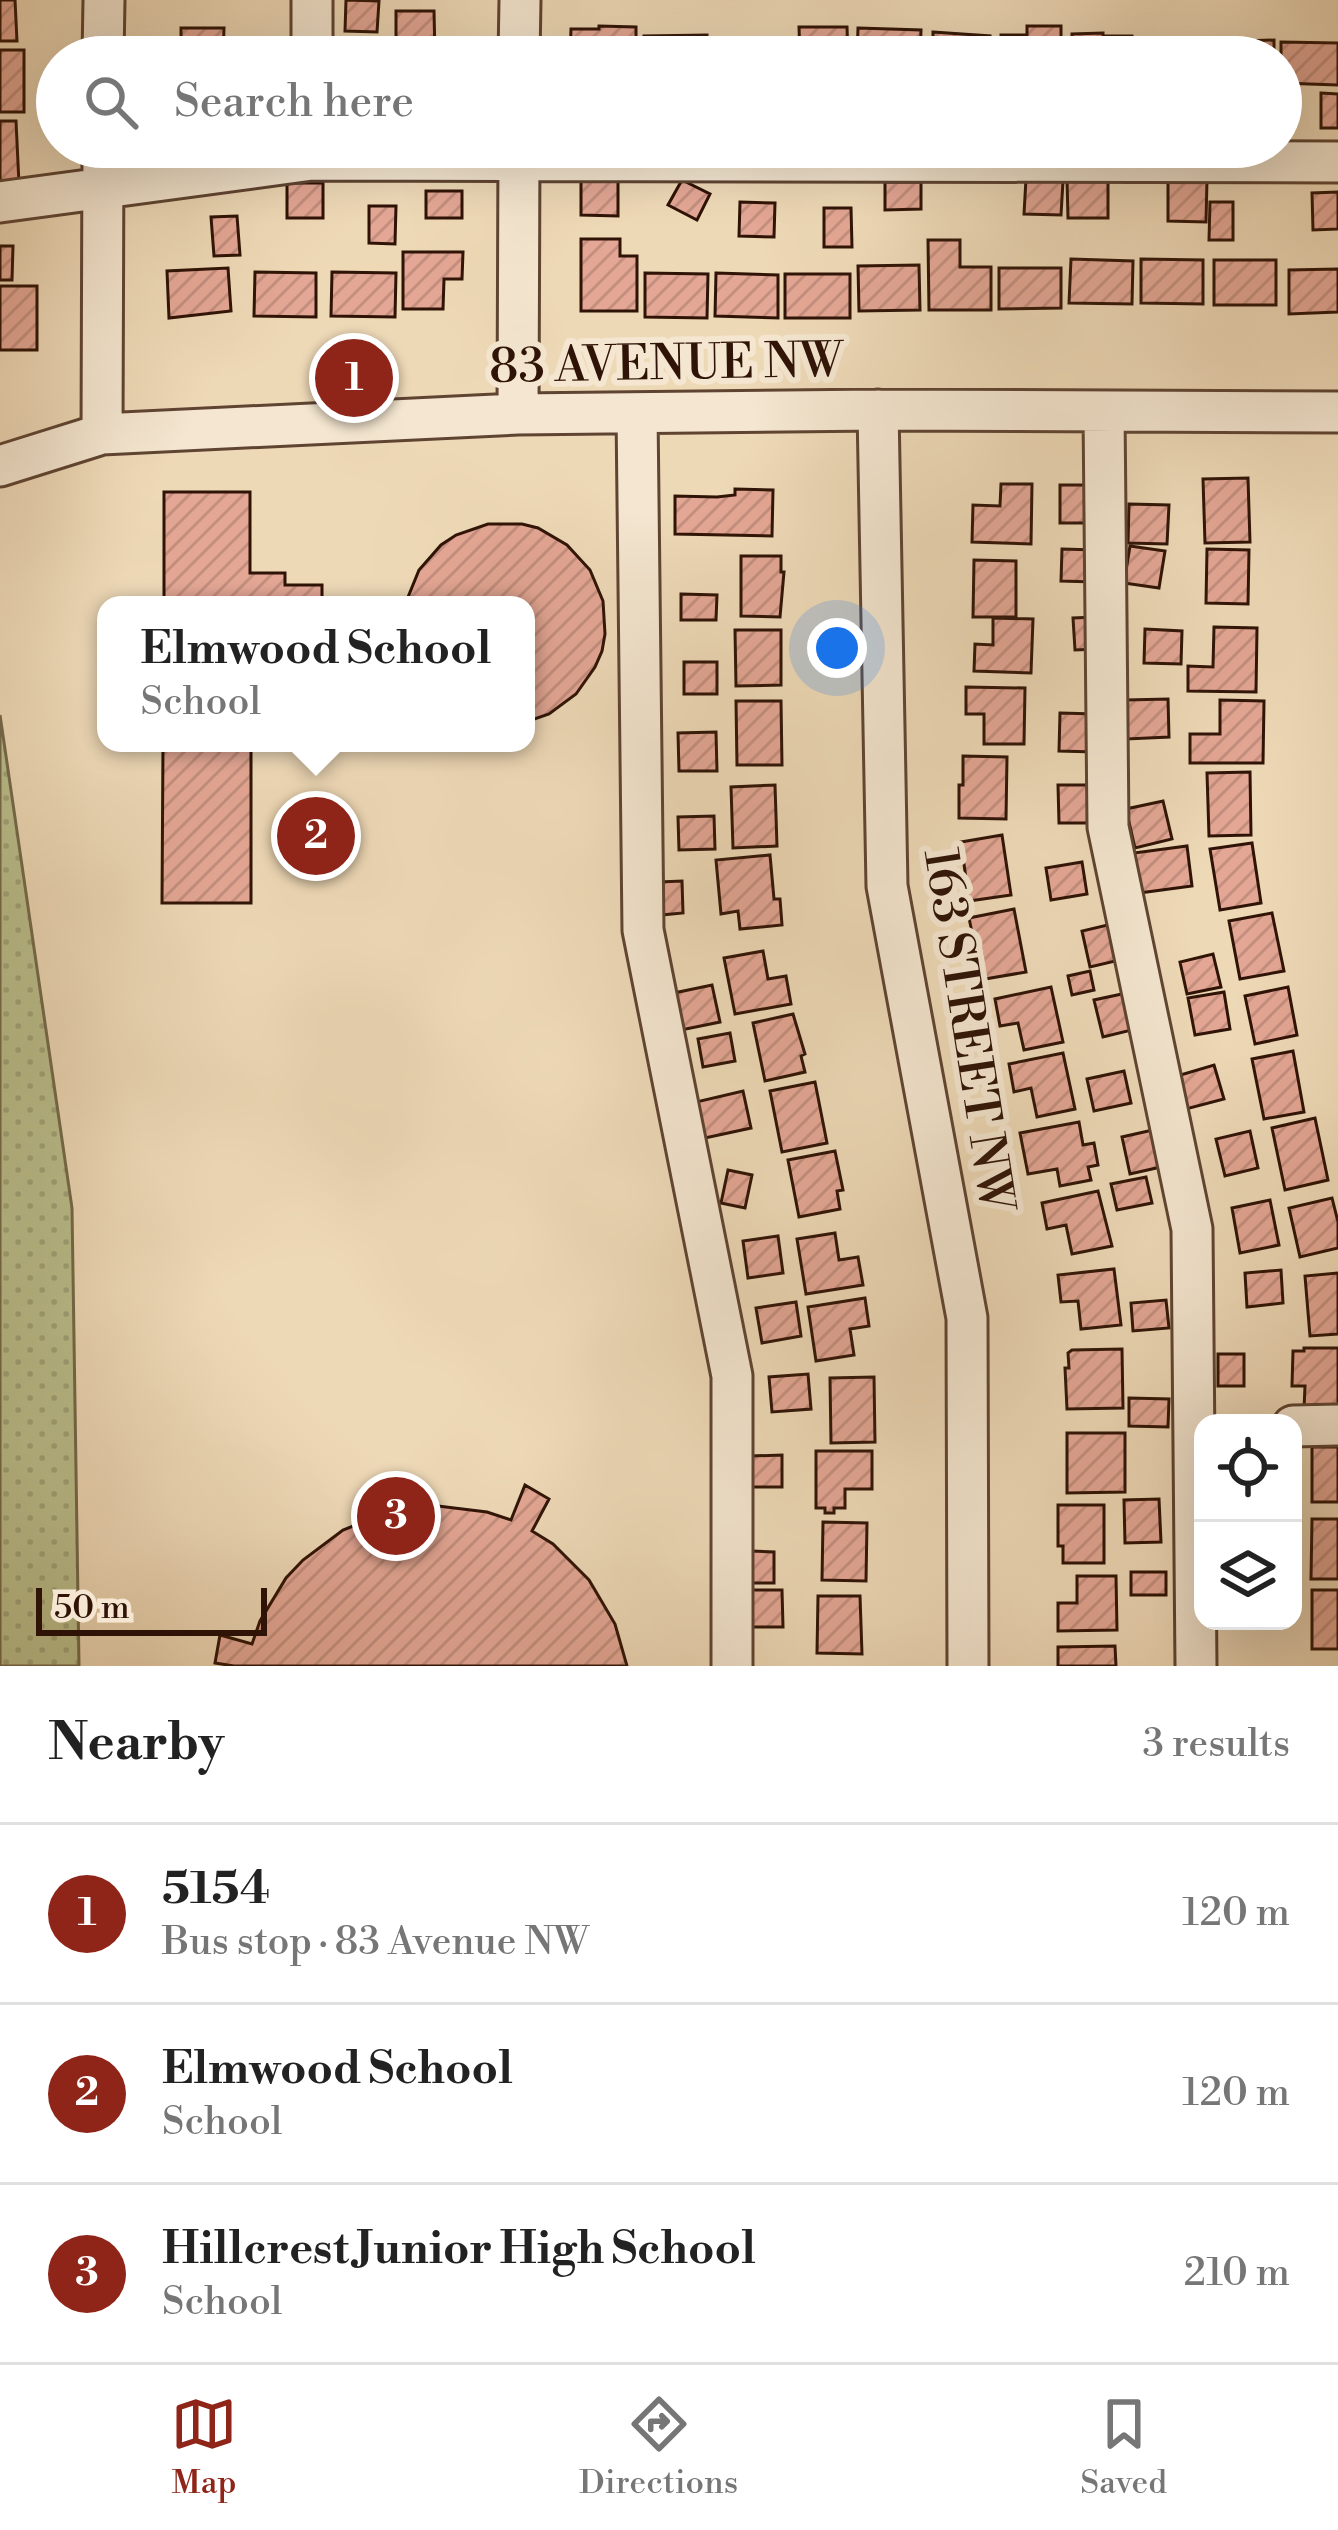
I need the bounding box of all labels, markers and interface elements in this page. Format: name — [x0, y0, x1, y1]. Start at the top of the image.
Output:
search box — [36, 36, 1302, 168]
icon: search — [78, 69, 144, 135]
text: Search here — [174, 74, 414, 131]
street label: 83 AVENUE NW — [488, 332, 845, 398]
pin: 1 — [315, 333, 393, 423]
popup — [97, 596, 535, 752]
your location — [807, 618, 867, 678]
text: Elmwood School — [141, 621, 491, 678]
text: School — [141, 678, 261, 727]
pin: 2 — [277, 791, 355, 881]
street label: 163 STREET NW — [909, 844, 1026, 1218]
map controls — [1194, 1414, 1302, 1630]
button: locate — [1194, 1414, 1302, 1522]
pin: 3 — [357, 1471, 435, 1561]
button: layers — [1194, 1522, 1302, 1630]
scale bar — [36, 1582, 267, 1635]
text: 50 m — [54, 1588, 130, 1629]
text: Nearby — [48, 1712, 224, 1776]
text: 3 results — [1142, 1720, 1290, 1769]
text: 5154 — [162, 1861, 270, 1918]
text: 1 — [78, 1889, 96, 1938]
text: 120 m — [1182, 1889, 1290, 1938]
text: Bus stop · 83 Avenue NW — [162, 1918, 589, 1967]
text: Elmwood School — [162, 2041, 513, 2098]
text: 2 — [75, 2069, 99, 2118]
text: 120 m — [1182, 2069, 1290, 2118]
text: School — [162, 2098, 282, 2147]
text: Hillcrest Junior High School — [162, 2221, 756, 2278]
text: 3 — [75, 2249, 99, 2298]
text: 210 m — [1184, 2249, 1290, 2298]
text: School — [162, 2278, 282, 2327]
tab: Map — [171, 2391, 237, 2504]
tab: Directions — [579, 2391, 738, 2504]
tab: Saved — [1080, 2391, 1167, 2504]

